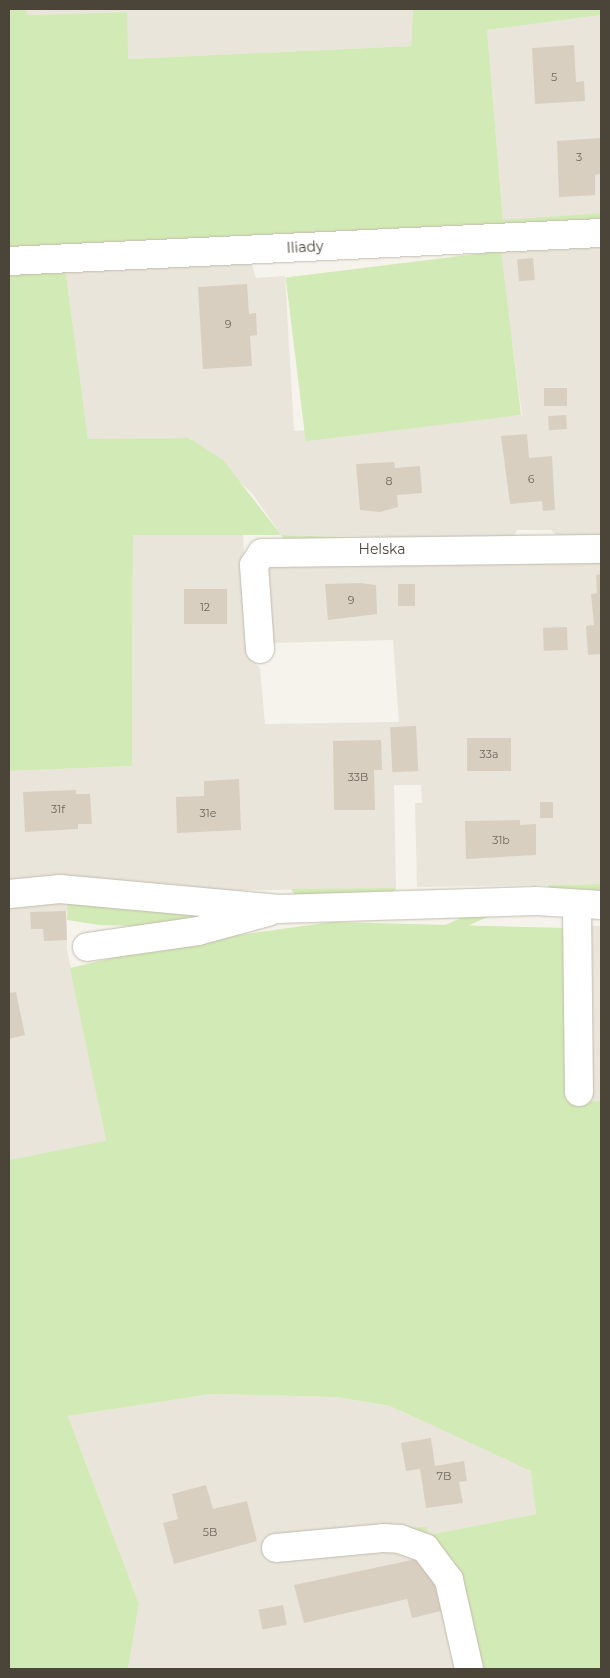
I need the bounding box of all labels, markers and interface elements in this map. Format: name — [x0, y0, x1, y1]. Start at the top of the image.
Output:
house number: 5 — [551, 70, 557, 84]
house number: 3 — [576, 150, 582, 164]
street label: Iliady — [286, 238, 324, 256]
house number: 9 — [225, 317, 231, 331]
house number: 6 — [528, 472, 534, 486]
house number: 8 — [385, 474, 393, 488]
street label: Helska — [359, 541, 405, 557]
house number: 9 — [348, 593, 354, 607]
house number: 12 — [200, 600, 210, 614]
house number: 33a — [480, 747, 498, 761]
house number: 33B — [348, 770, 368, 784]
house number: 31f — [51, 802, 65, 816]
house number: 31e — [200, 806, 216, 820]
house number: 31b — [492, 833, 510, 847]
house number: 7B — [437, 1469, 451, 1483]
house number: 5B — [203, 1525, 217, 1539]

